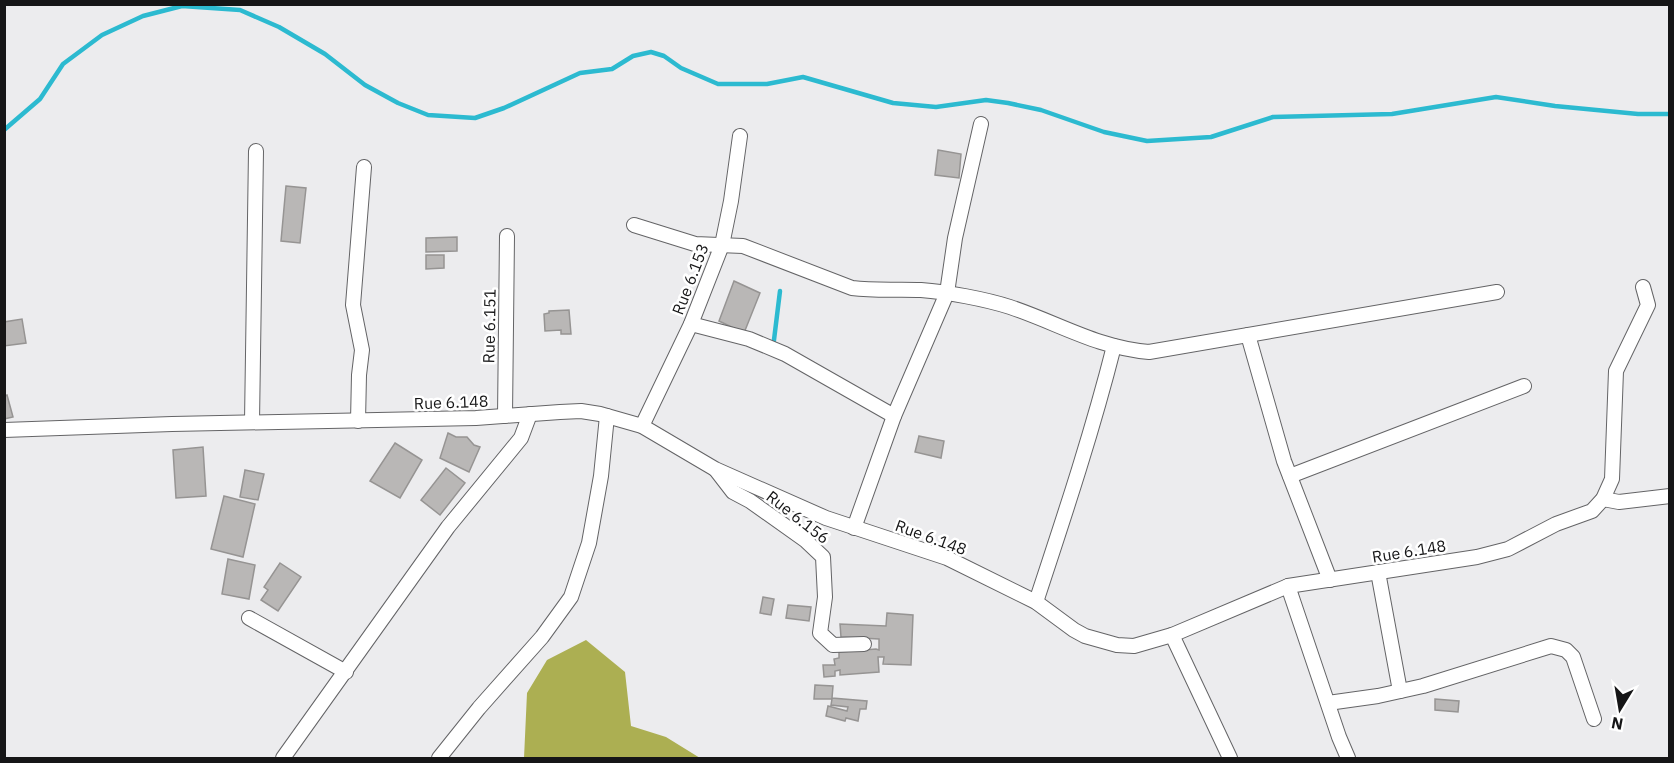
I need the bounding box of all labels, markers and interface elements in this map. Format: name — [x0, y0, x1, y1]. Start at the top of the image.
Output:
street label: Rue 6.153 — [667, 241, 713, 317]
street label: Rue 6.151 — [478, 289, 500, 363]
street label: Rue 6.148 — [413, 391, 489, 413]
street label: Rue 6.156 — [762, 486, 834, 548]
street label: Rue 6.148 — [893, 515, 969, 559]
street label: Rue 6.148 — [1371, 535, 1447, 567]
north arrow — [1590, 679, 1650, 739]
text: N — [1610, 713, 1625, 735]

